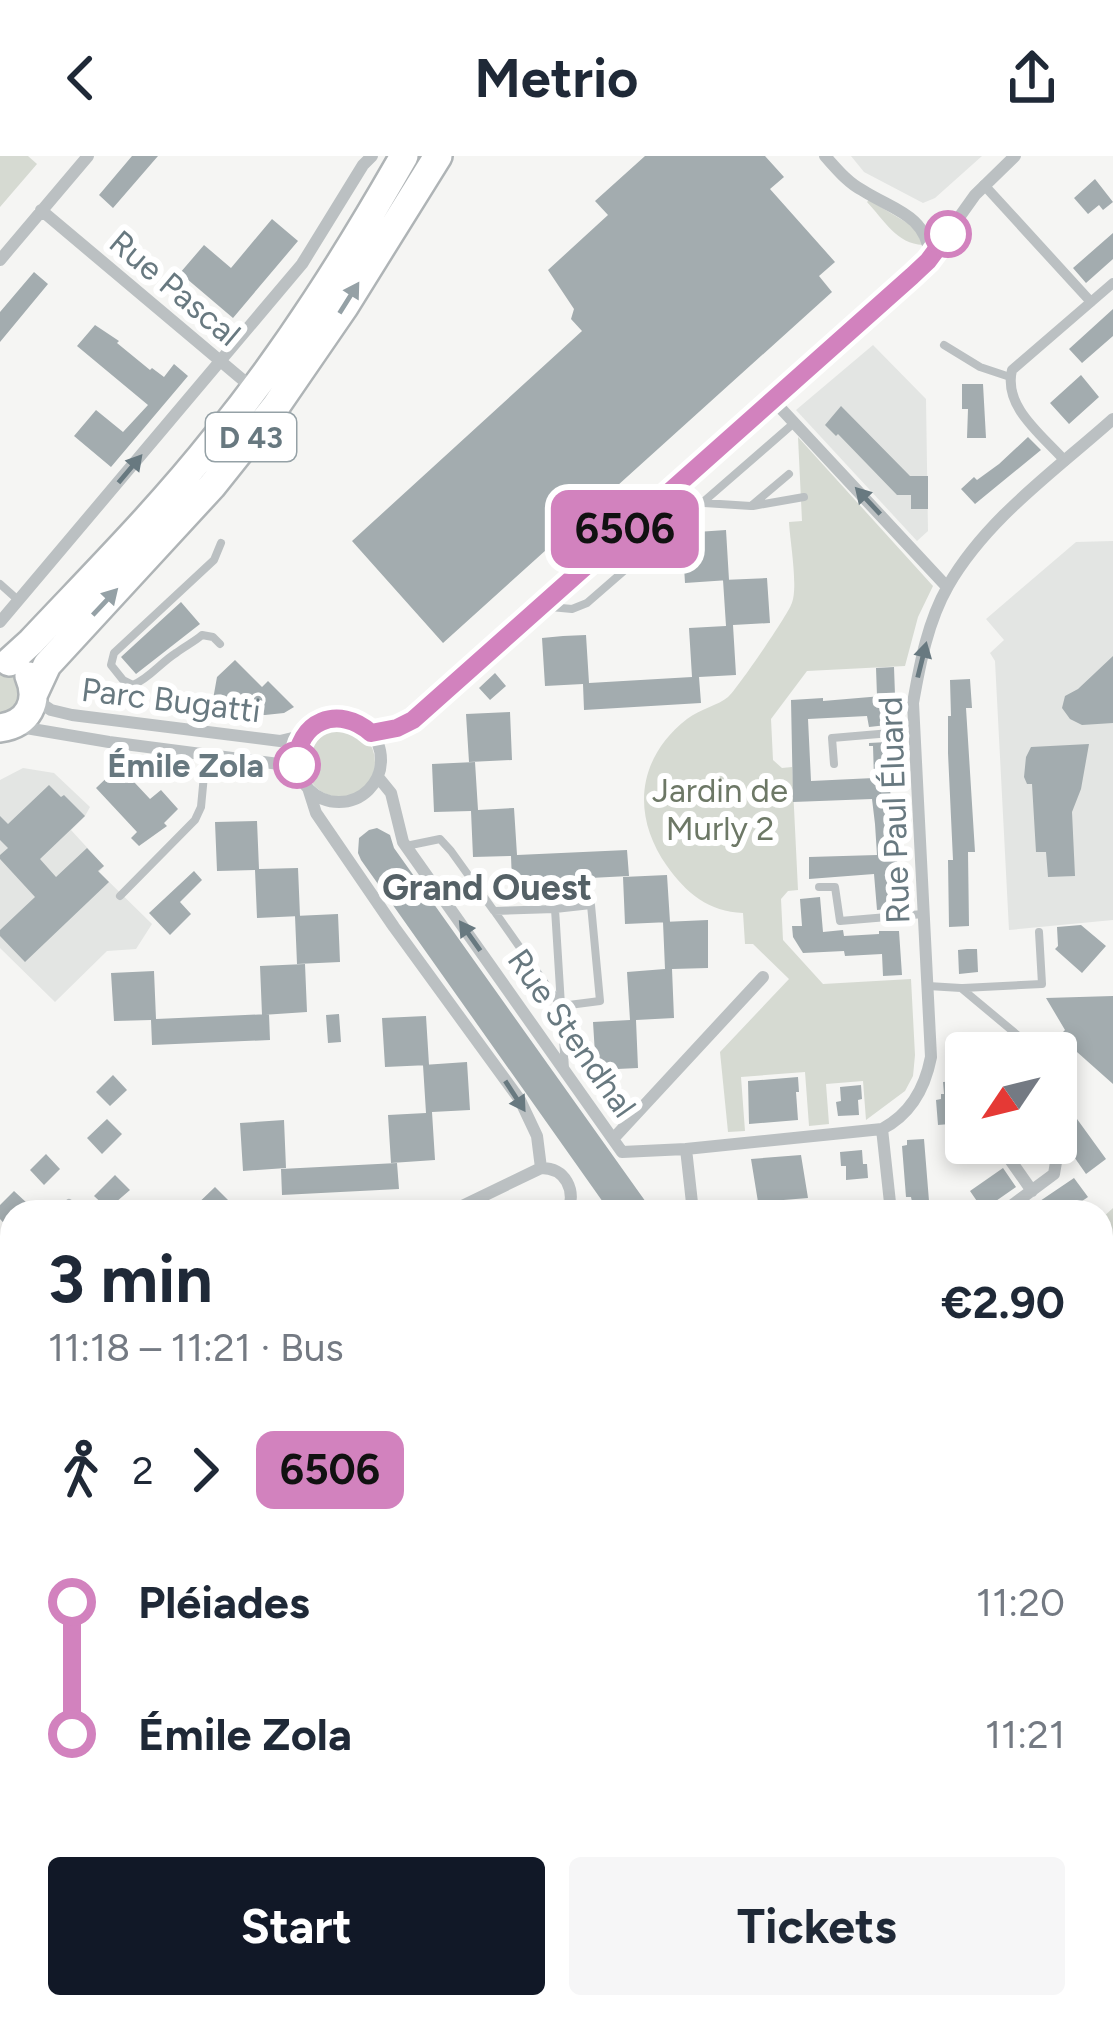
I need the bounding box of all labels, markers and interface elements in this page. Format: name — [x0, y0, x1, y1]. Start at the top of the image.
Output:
icon: back — [48, 45, 114, 111]
icon: share — [999, 45, 1065, 111]
text: Metrio — [475, 46, 638, 111]
unlabelled marker — [926, 212, 970, 256]
street label: Rue Pascal — [102, 222, 248, 354]
one-way arrow — [337, 282, 359, 315]
road number: D 43 — [206, 413, 296, 461]
one-way arrow — [117, 454, 143, 484]
one-way arrow — [854, 487, 882, 516]
line badge: 6506 — [541, 490, 709, 568]
text: 6506 — [575, 503, 675, 554]
one-way arrow — [91, 588, 119, 617]
one-way arrow — [913, 641, 932, 678]
street label: Parc Bugatti — [79, 670, 263, 730]
street label: Rue Paul Éluard — [871, 696, 917, 924]
marker: Émile Zola — [275, 743, 319, 787]
place label: Émile Zola — [107, 746, 264, 785]
park label: Jardin de Murly 2 — [652, 771, 788, 848]
district label: Grand Ouest — [382, 866, 592, 909]
one-way arrow — [459, 921, 483, 953]
street label: Rue Stendhal — [500, 941, 644, 1125]
north arrow — [945, 1032, 1077, 1164]
map controls — [945, 1032, 1077, 1164]
one-way arrow — [504, 1079, 526, 1112]
text: 3 min — [48, 1239, 213, 1319]
text: €2.90 — [941, 1275, 1065, 1329]
text: 11:18 – 11:21 · Bus — [48, 1324, 344, 1371]
icon: walk — [48, 1437, 114, 1503]
icon: forward — [172, 1437, 238, 1503]
text: 6506 — [280, 1444, 380, 1495]
text: 2 — [132, 1447, 154, 1494]
text: Pléiades — [138, 1575, 310, 1629]
text: 11:20 — [976, 1579, 1065, 1626]
text: Émile Zola — [138, 1707, 352, 1761]
text: 11:21 — [985, 1711, 1065, 1758]
button: Start — [48, 1857, 545, 1995]
button: Tickets — [569, 1857, 1065, 1995]

